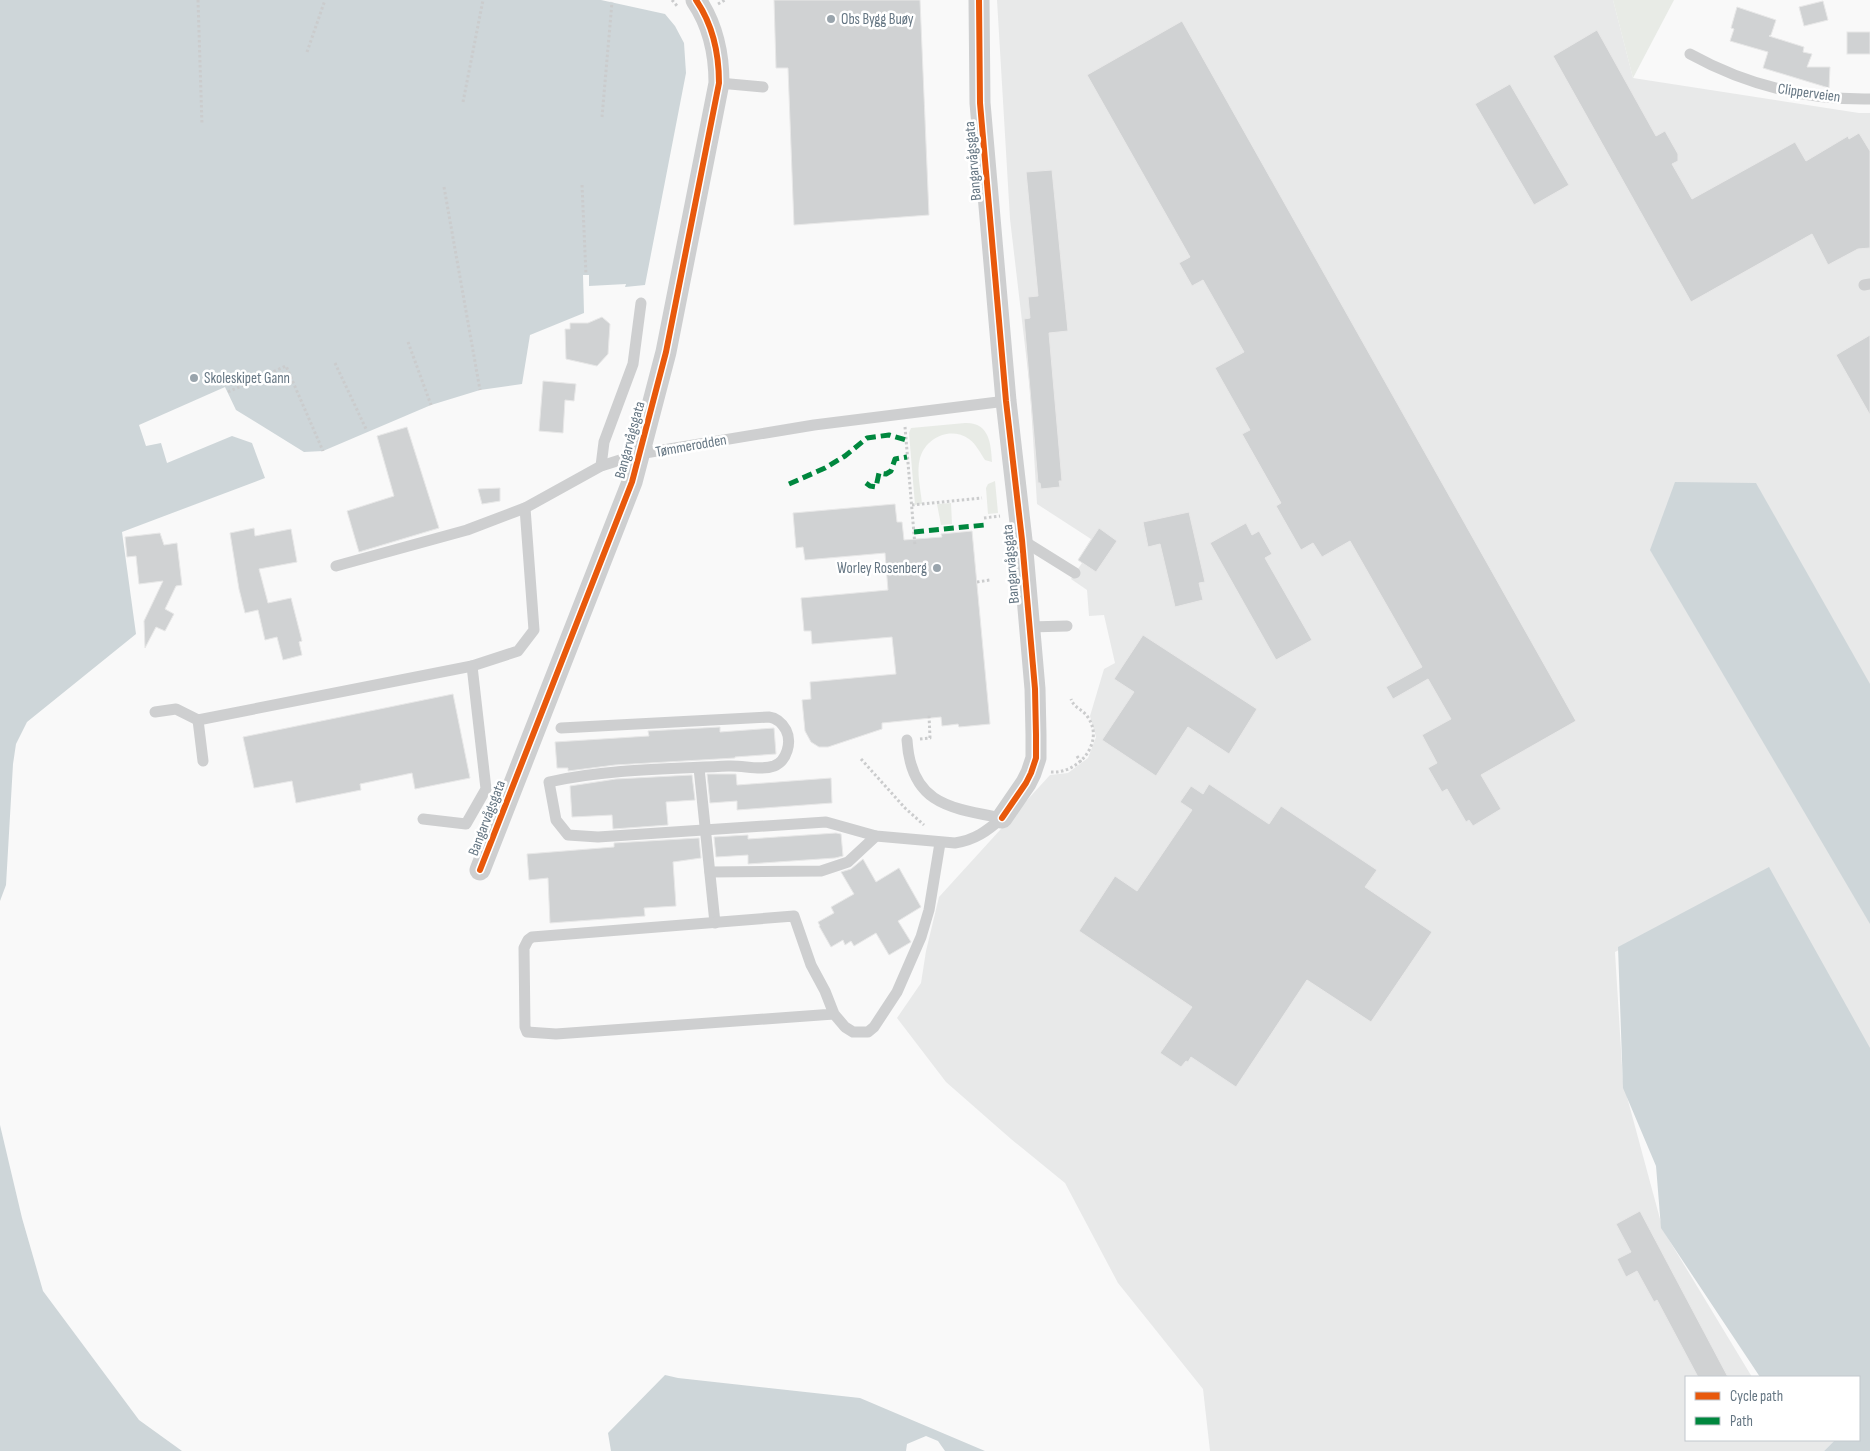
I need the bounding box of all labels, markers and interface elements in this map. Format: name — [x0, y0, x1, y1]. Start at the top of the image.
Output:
place label: Obs Bygg Buøy — [841, 10, 914, 29]
marker: Obs Bygg Buøy — [825, 13, 837, 25]
street label: Clipperveien — [1776, 79, 1842, 107]
street label: Bangarvågsgata — [960, 120, 986, 201]
place label: Skoleskipet Gann — [204, 369, 290, 388]
marker: Skoleskipet Gann — [188, 372, 200, 384]
street label: Bangarvågsgata — [611, 399, 650, 481]
street label: Tømmerodden — [654, 430, 728, 462]
street label: Bangarvågsgata — [998, 523, 1024, 604]
place label: Worley Rosenberg — [837, 559, 927, 578]
marker: Worley Rosenberg — [931, 562, 943, 574]
street label: Bangarvågsgata — [464, 777, 510, 858]
legend — [1685, 1376, 1860, 1441]
text: Cycle path — [1730, 1387, 1783, 1406]
text: Path — [1730, 1412, 1753, 1431]

